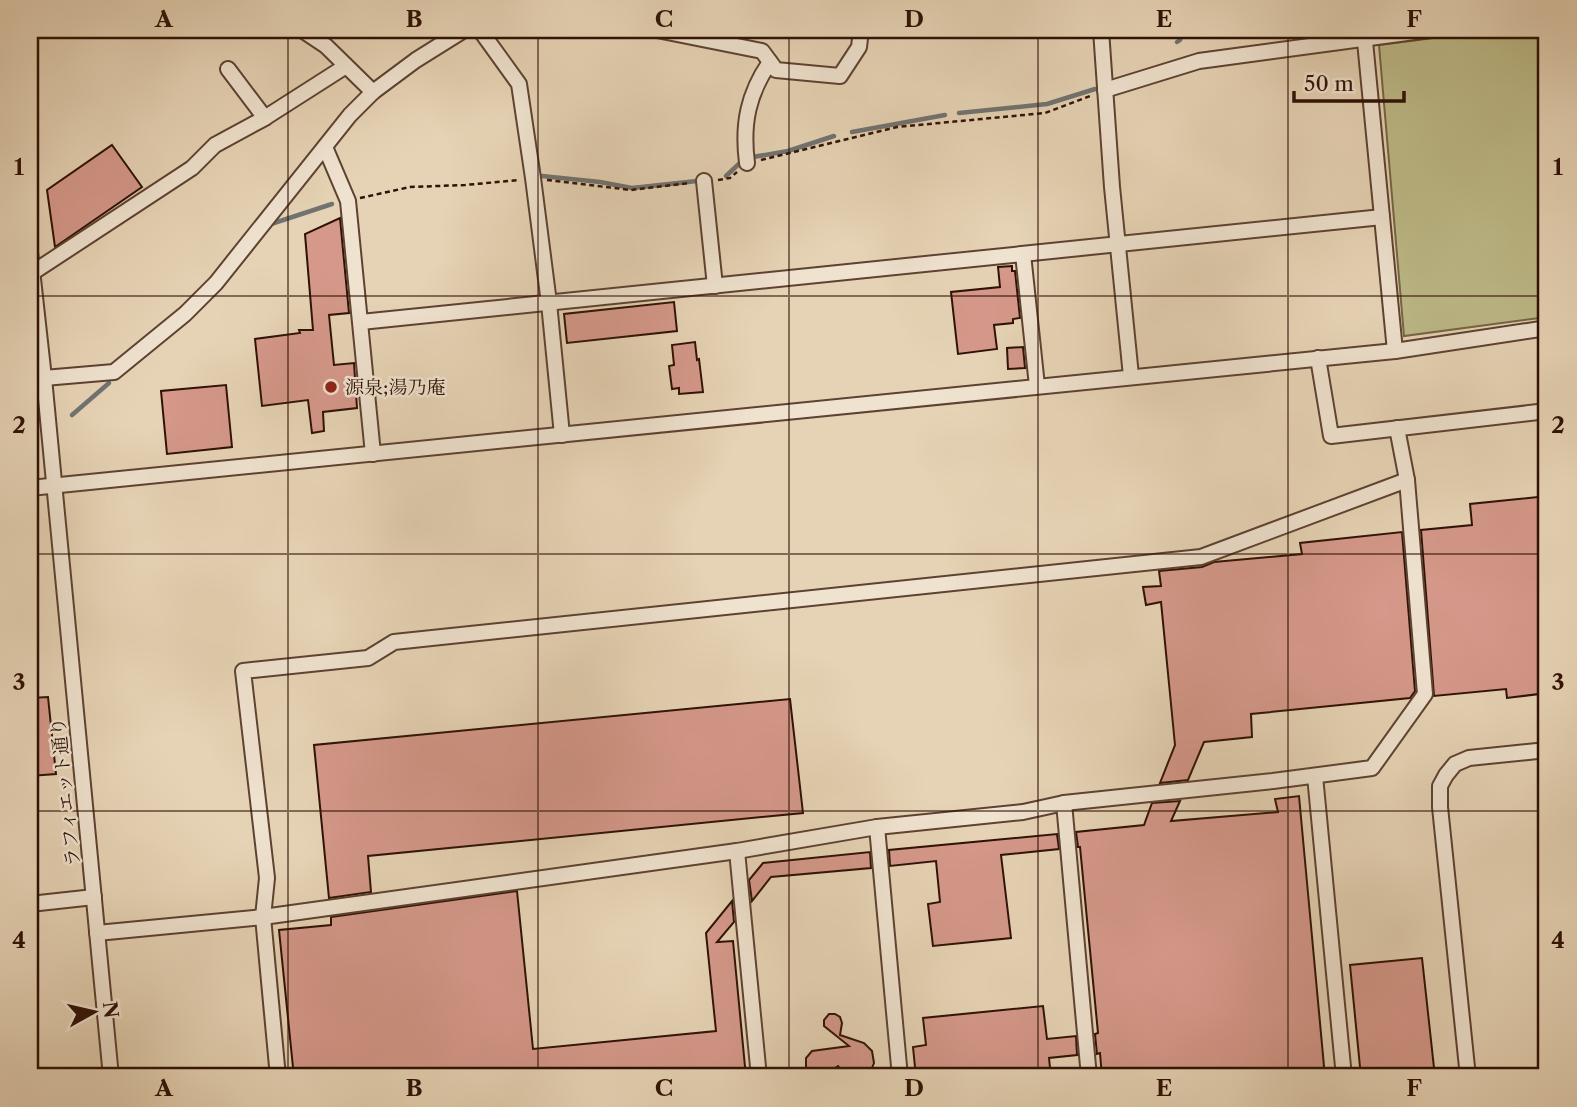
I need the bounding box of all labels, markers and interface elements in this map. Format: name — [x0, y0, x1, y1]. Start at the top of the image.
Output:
text: A — [154, 5, 174, 33]
text: B — [405, 5, 423, 33]
text: C — [655, 5, 673, 33]
text: D — [904, 5, 924, 33]
text: E — [1156, 5, 1172, 33]
text: F — [1406, 5, 1422, 33]
scale bar — [1294, 60, 1404, 104]
text: 50 m — [1304, 71, 1354, 96]
text: 1 — [14, 153, 25, 181]
text: 1 — [1553, 153, 1564, 181]
place label: 源泉;湯乃庵 — [345, 376, 445, 399]
marker: 源泉;湯乃庵 — [323, 379, 339, 395]
text: 2 — [12, 411, 26, 439]
text: 2 — [1551, 411, 1565, 439]
text: 3 — [13, 668, 26, 696]
text: 3 — [1552, 668, 1565, 696]
street label: ラフィエット通り — [46, 716, 85, 868]
text: 4 — [12, 926, 26, 954]
text: 4 — [1551, 926, 1565, 954]
north arrow — [60, 978, 130, 1048]
text: N — [98, 1000, 123, 1019]
text: A — [154, 1074, 174, 1102]
text: B — [405, 1074, 423, 1102]
text: C — [655, 1074, 673, 1102]
text: D — [904, 1074, 924, 1102]
text: E — [1156, 1074, 1172, 1102]
text: F — [1406, 1074, 1422, 1102]

